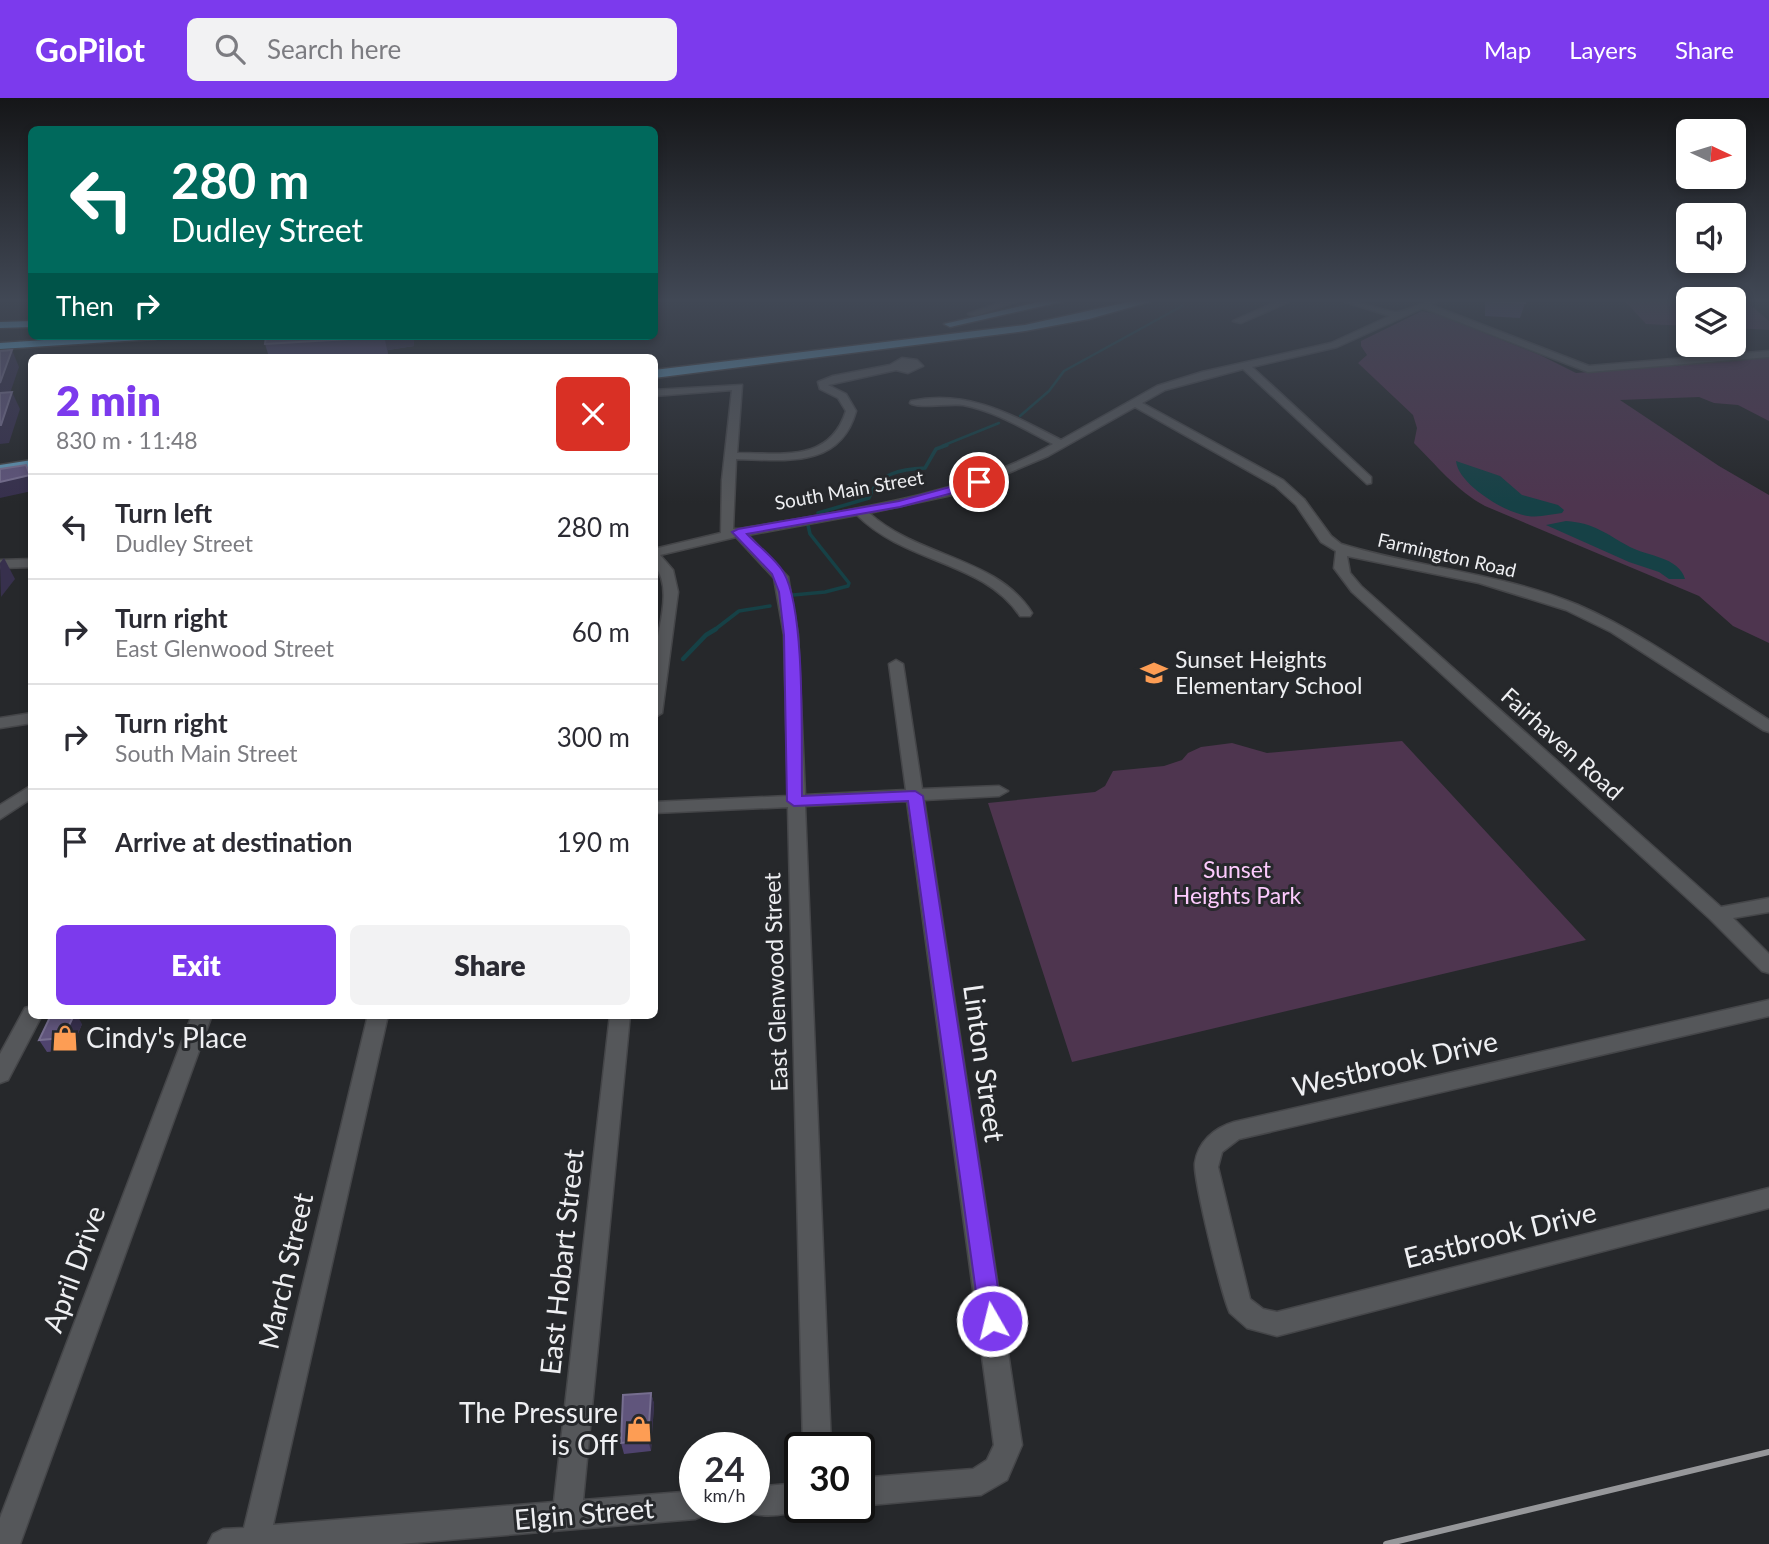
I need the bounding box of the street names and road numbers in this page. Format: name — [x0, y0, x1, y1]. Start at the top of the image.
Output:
street label: South Main Street — [773, 465, 925, 514]
street label: Farmington Road — [1376, 527, 1519, 582]
street label: Fairhaven Road — [1496, 681, 1629, 805]
street label: East Glenwood Street — [757, 871, 793, 1092]
street label: Linton Street — [957, 982, 1013, 1144]
street label: Westbrook Drive — [1289, 1023, 1501, 1103]
street label: East Hobart Street — [532, 1147, 590, 1376]
street label: March Street — [251, 1189, 319, 1352]
street label: Eastbrook Drive — [1400, 1194, 1600, 1274]
street label: April Drive — [35, 1201, 112, 1337]
street label: Elgin Street — [512, 1490, 655, 1536]

